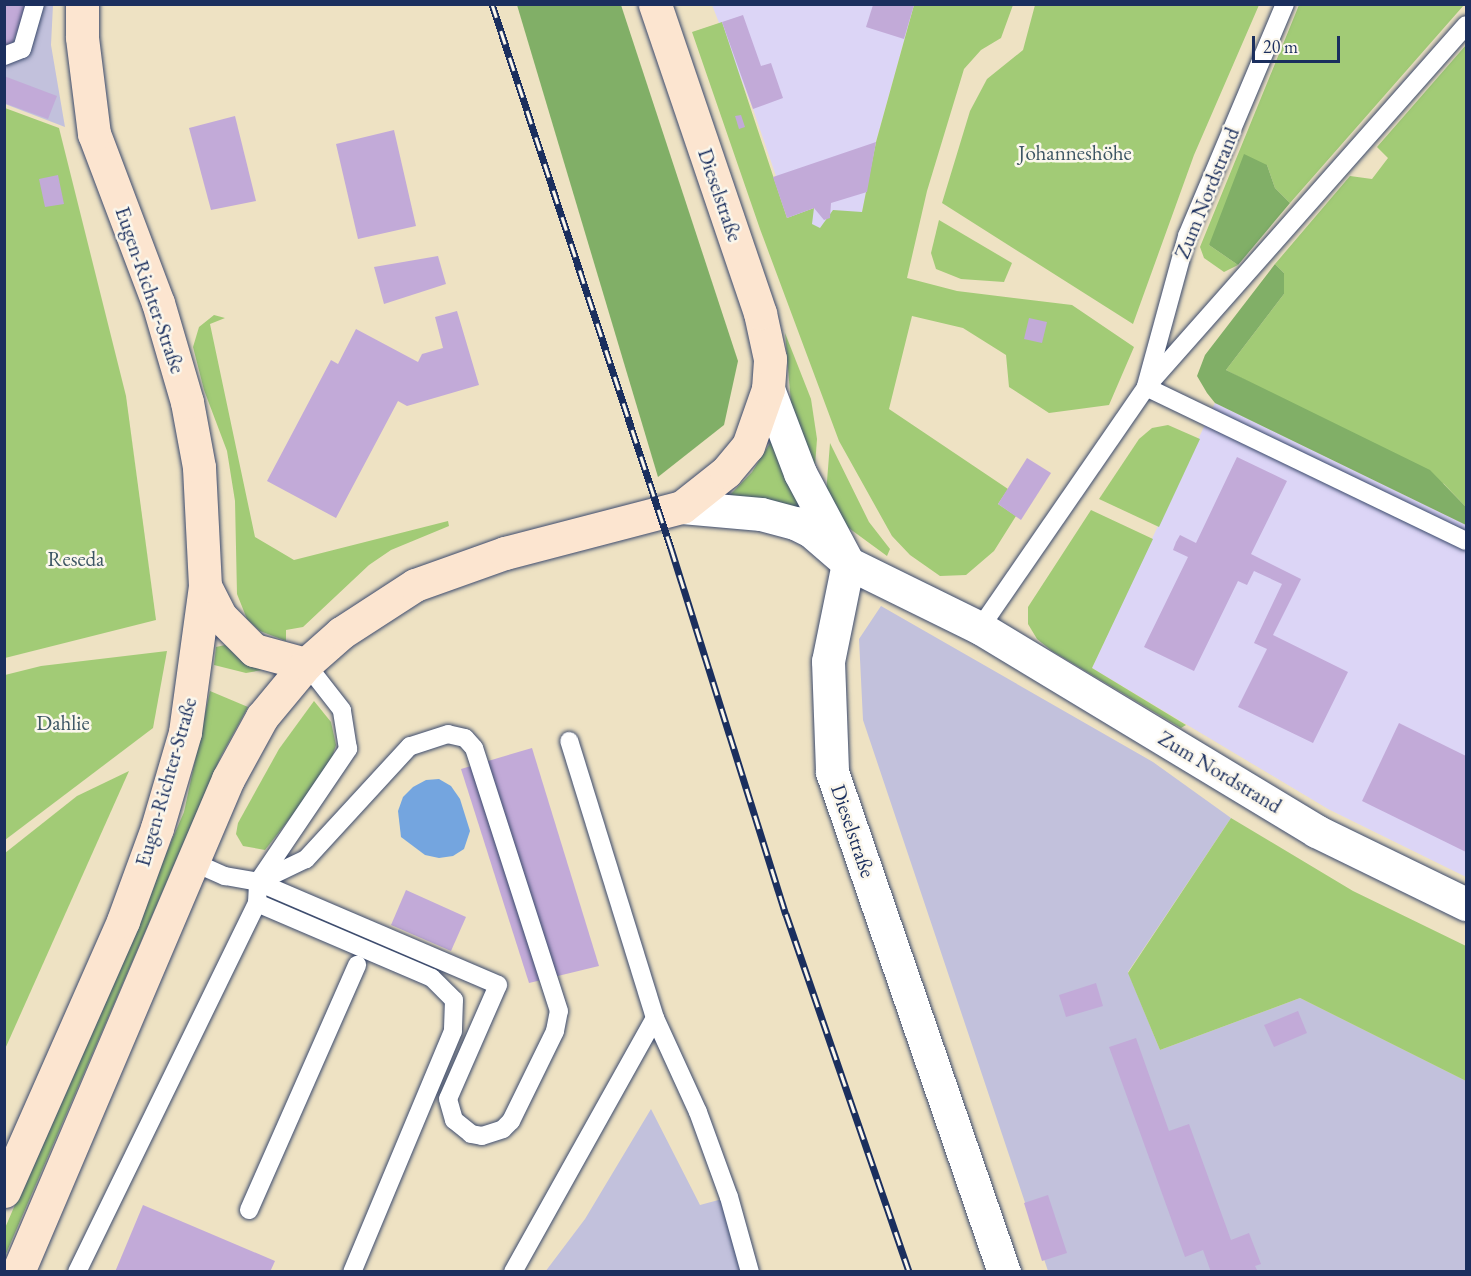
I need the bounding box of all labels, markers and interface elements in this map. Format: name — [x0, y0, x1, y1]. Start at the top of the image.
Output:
scale bar — [1255, 24, 1344, 62]
text: 20 m — [1263, 35, 1298, 58]
street label: Zum Nordstrand — [1169, 124, 1245, 262]
park label: Johanneshöhe — [1018, 140, 1132, 166]
street label: Dieselstraße — [692, 145, 748, 245]
street label: Eugen-Richter-Straße — [110, 203, 190, 377]
park label: Reseda — [48, 546, 104, 572]
street label: Eugen-Richter-Straße — [130, 695, 202, 869]
park label: Dahlie — [36, 710, 90, 736]
street label: Zum Nordstrand — [1154, 725, 1286, 819]
street label: Dieselstraße — [825, 781, 881, 881]

